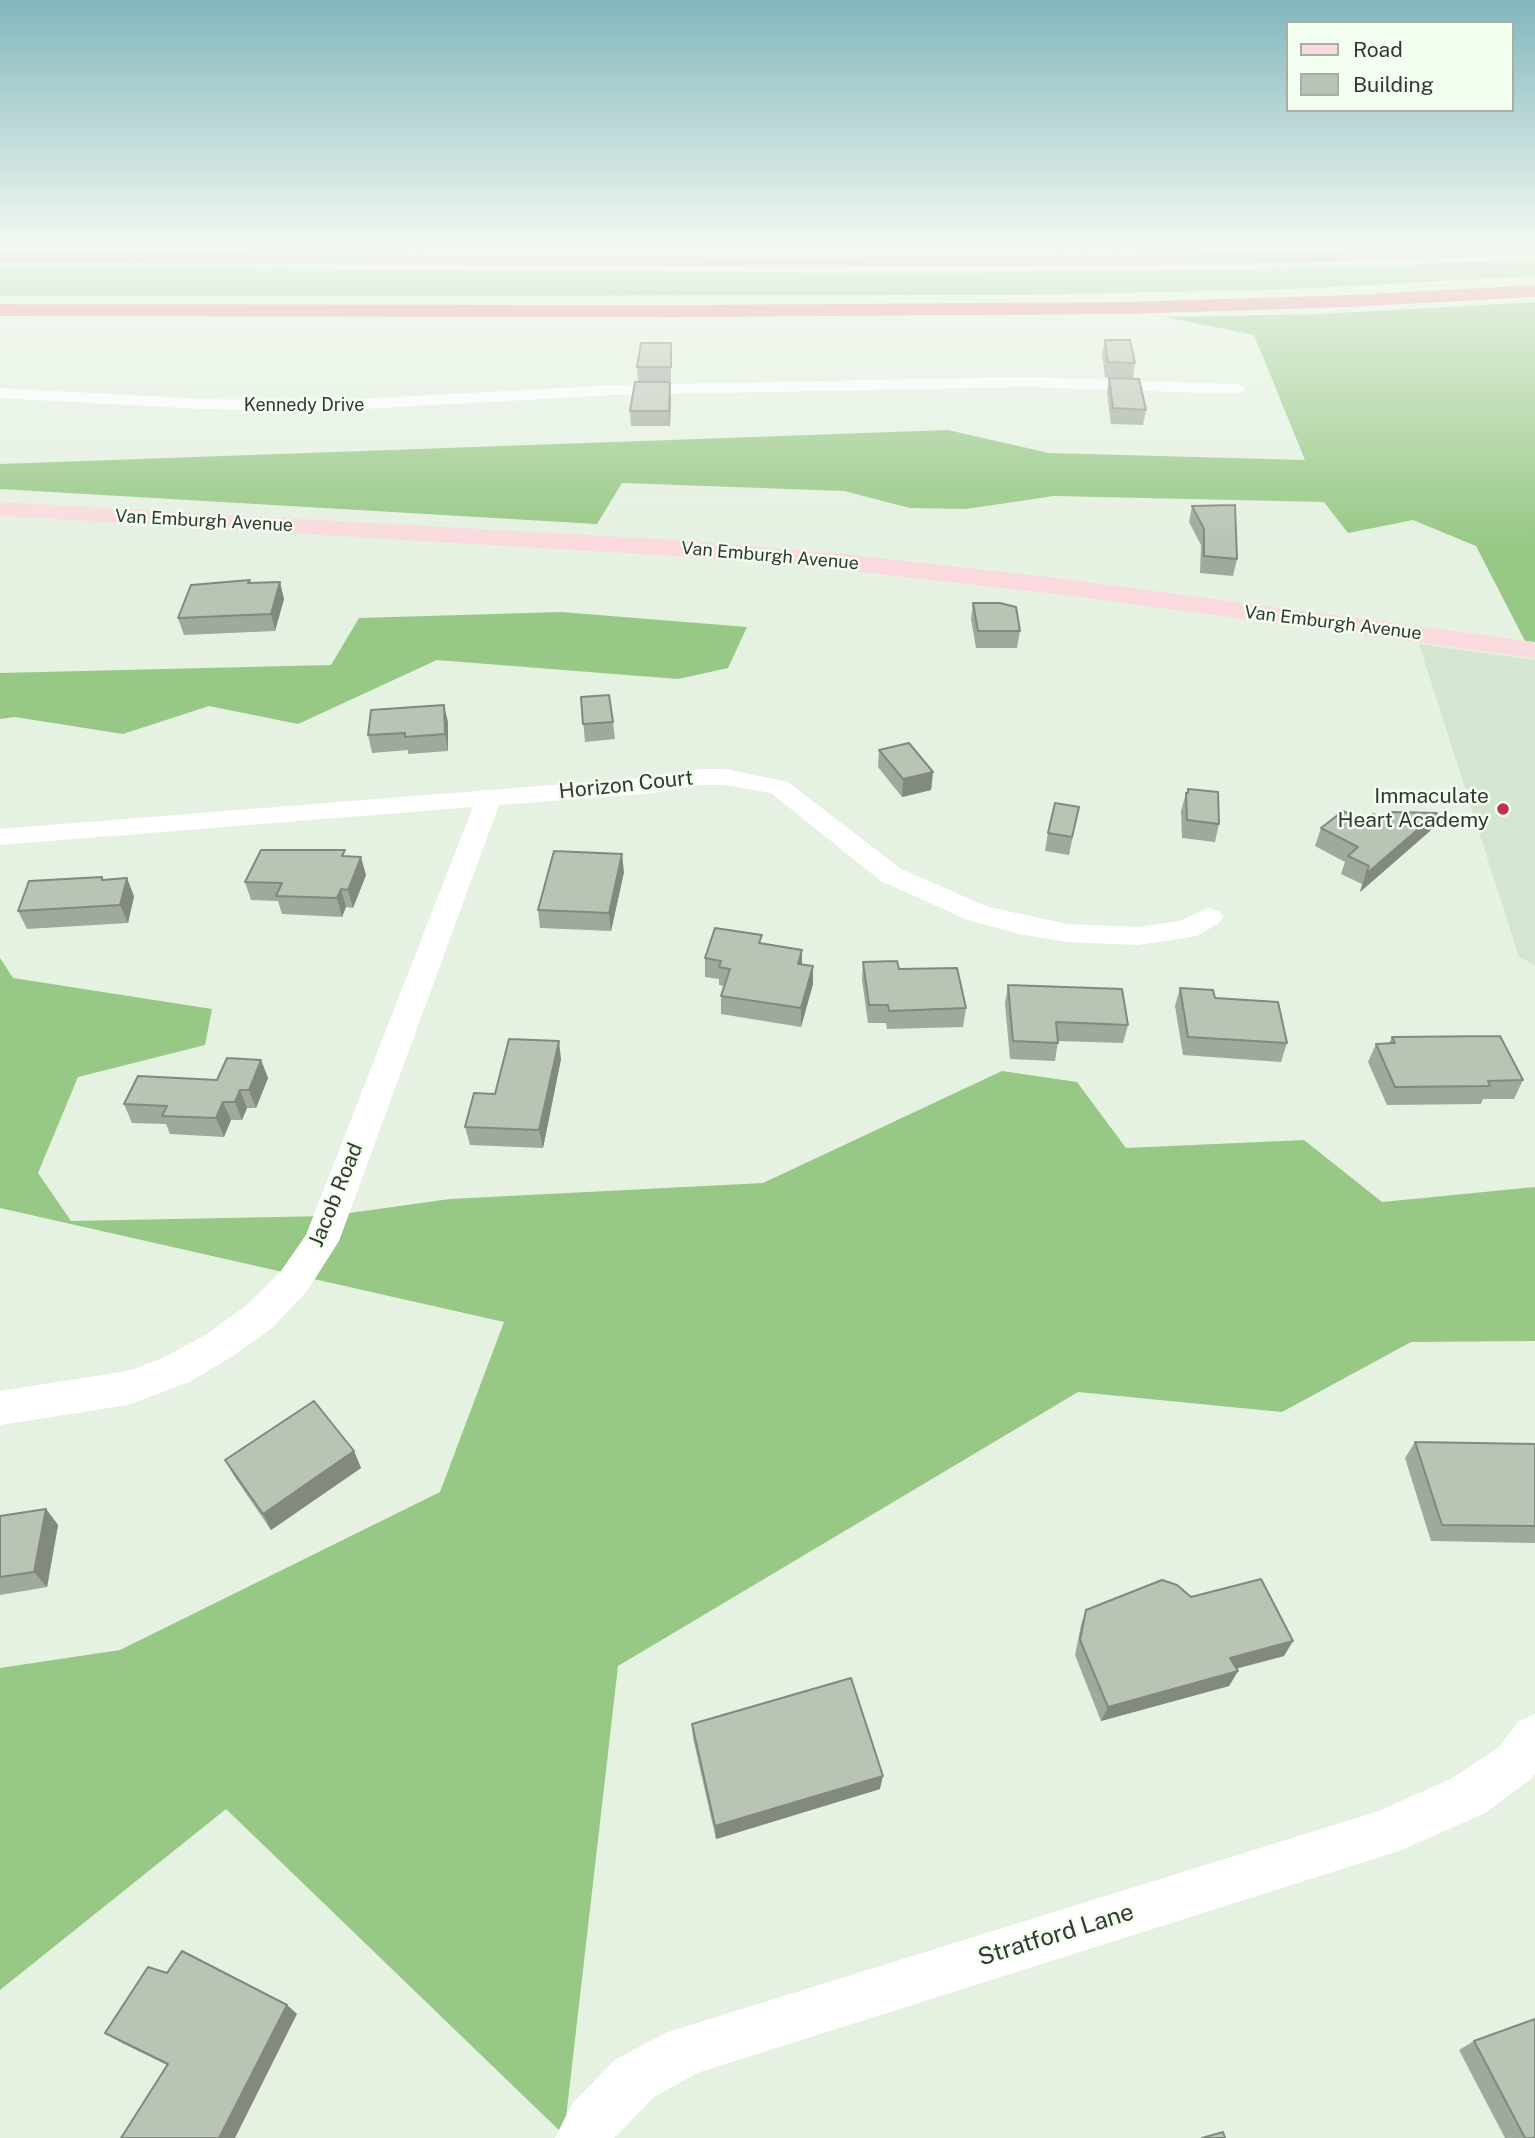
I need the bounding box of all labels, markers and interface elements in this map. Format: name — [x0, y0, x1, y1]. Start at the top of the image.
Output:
legend — [1286, 21, 1514, 112]
text: Road — [1353, 37, 1403, 62]
text: Building — [1353, 72, 1434, 97]
street label: Kennedy Drive — [244, 394, 364, 416]
street label: Van Emburgh Avenue — [114, 506, 294, 536]
street label: Van Emburgh Avenue — [680, 537, 860, 575]
street label: Van Emburgh Avenue — [1243, 601, 1423, 645]
street label: Horizon Court — [558, 765, 694, 805]
place label: Immaculate Heart Academy — [1338, 784, 1489, 834]
marker: Immaculate Heart Academy — [1495, 801, 1511, 817]
street label: Jacob Road — [304, 1139, 368, 1251]
street label: Stratford Lane — [975, 1898, 1137, 1972]

